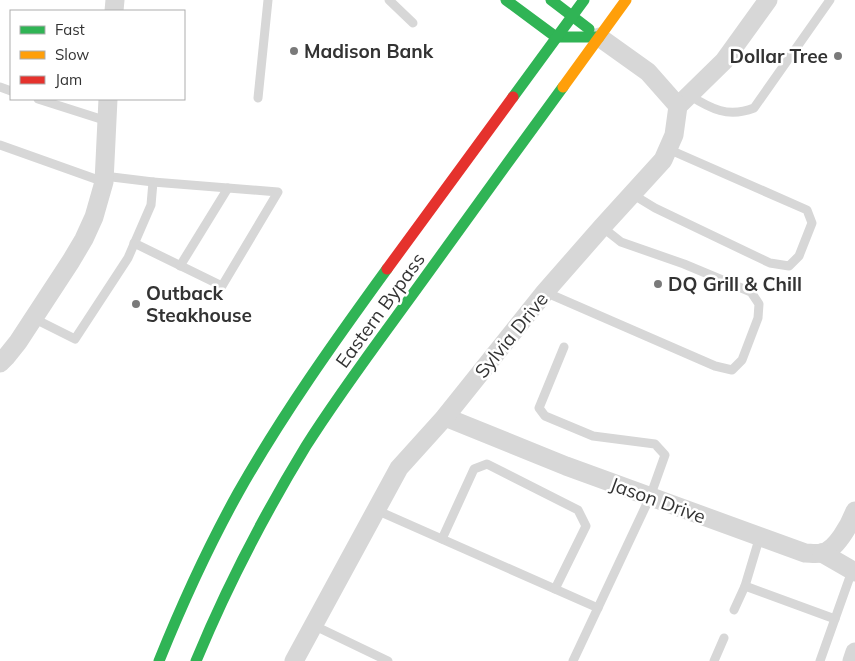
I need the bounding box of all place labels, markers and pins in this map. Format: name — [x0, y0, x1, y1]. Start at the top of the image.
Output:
place label: Madison Bank — [304, 39, 434, 63]
place label: Dollar Tree — [729, 44, 828, 68]
marker: Madison Bank — [288, 45, 300, 57]
marker: Dollar Tree — [832, 50, 844, 62]
place label: DQ Grill & Chill — [668, 272, 802, 296]
marker: DQ Grill & Chill — [652, 278, 664, 290]
place label: Outback Steakhouse — [146, 281, 252, 327]
marker: Outback Steakhouse — [130, 298, 142, 310]

